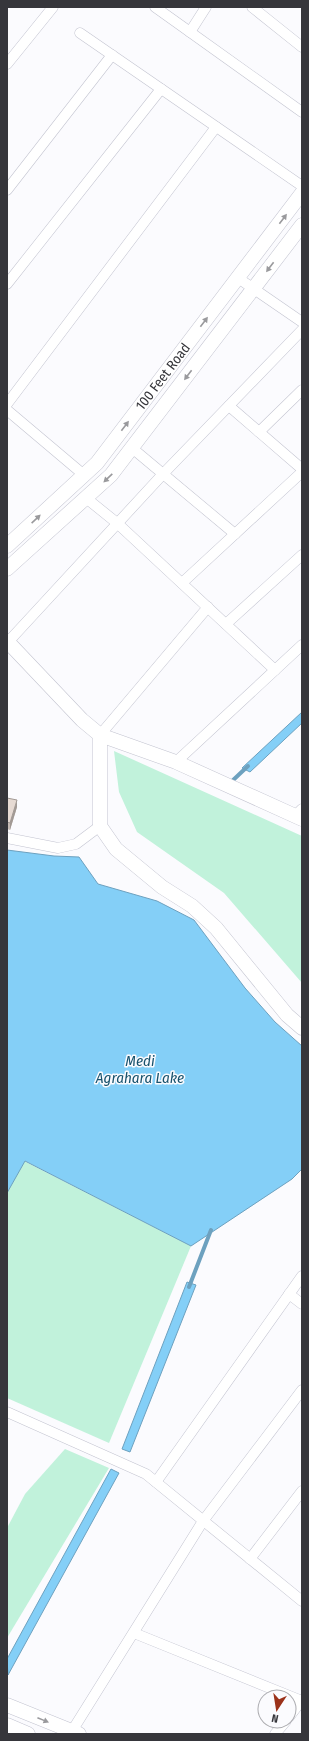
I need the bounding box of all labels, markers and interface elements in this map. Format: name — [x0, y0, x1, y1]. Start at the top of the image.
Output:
one-way arrow — [278, 214, 286, 224]
one-way arrow — [266, 261, 274, 272]
one-way arrow — [200, 317, 208, 328]
street label: 100 Feet Road — [132, 340, 194, 413]
one-way arrow — [183, 370, 192, 381]
one-way arrow — [121, 420, 130, 431]
one-way arrow — [103, 473, 113, 483]
one-way arrow — [31, 515, 41, 524]
water label: Medi Agrahara Lake — [95, 1052, 184, 1087]
north arrow — [257, 1689, 297, 1729]
text: N — [270, 1711, 280, 1725]
one-way arrow — [37, 1717, 49, 1723]

